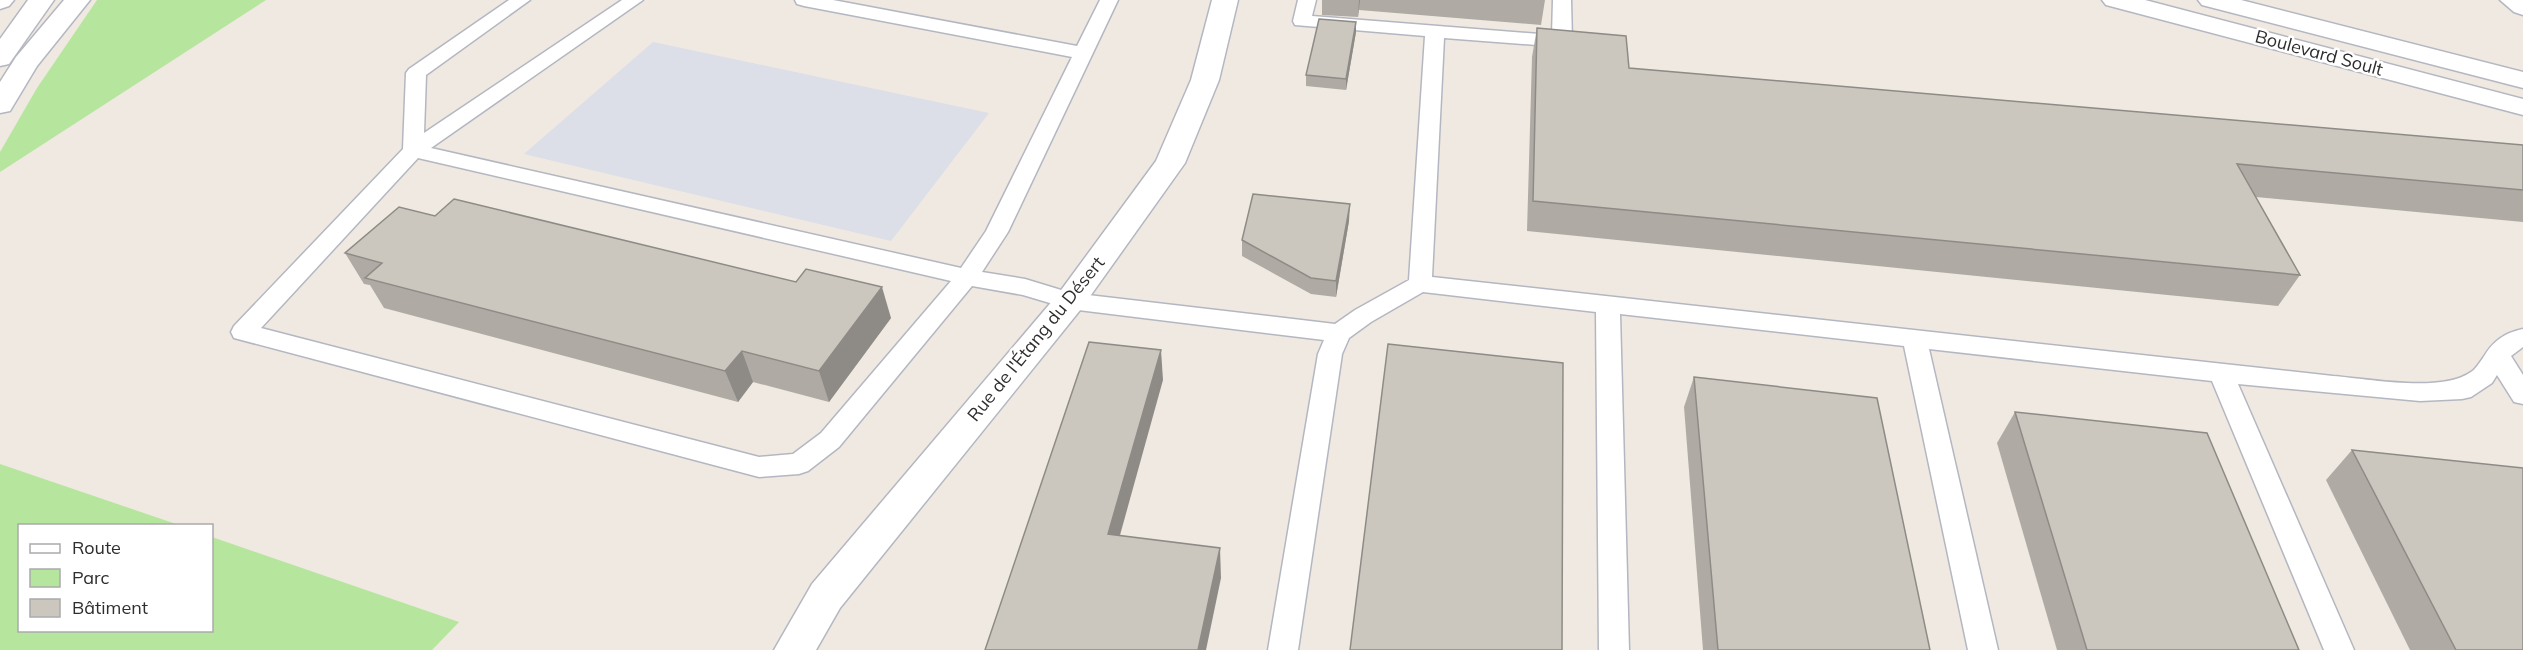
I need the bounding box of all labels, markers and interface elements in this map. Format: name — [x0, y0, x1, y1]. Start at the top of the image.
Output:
street label: Boulevard Soult — [2253, 24, 2386, 81]
street label: Rue de l'Étang du Désert — [962, 252, 1109, 426]
legend — [18, 524, 213, 632]
text: Route — [72, 536, 121, 559]
text: Parc — [72, 566, 110, 589]
text: Bâtiment — [72, 596, 148, 619]

